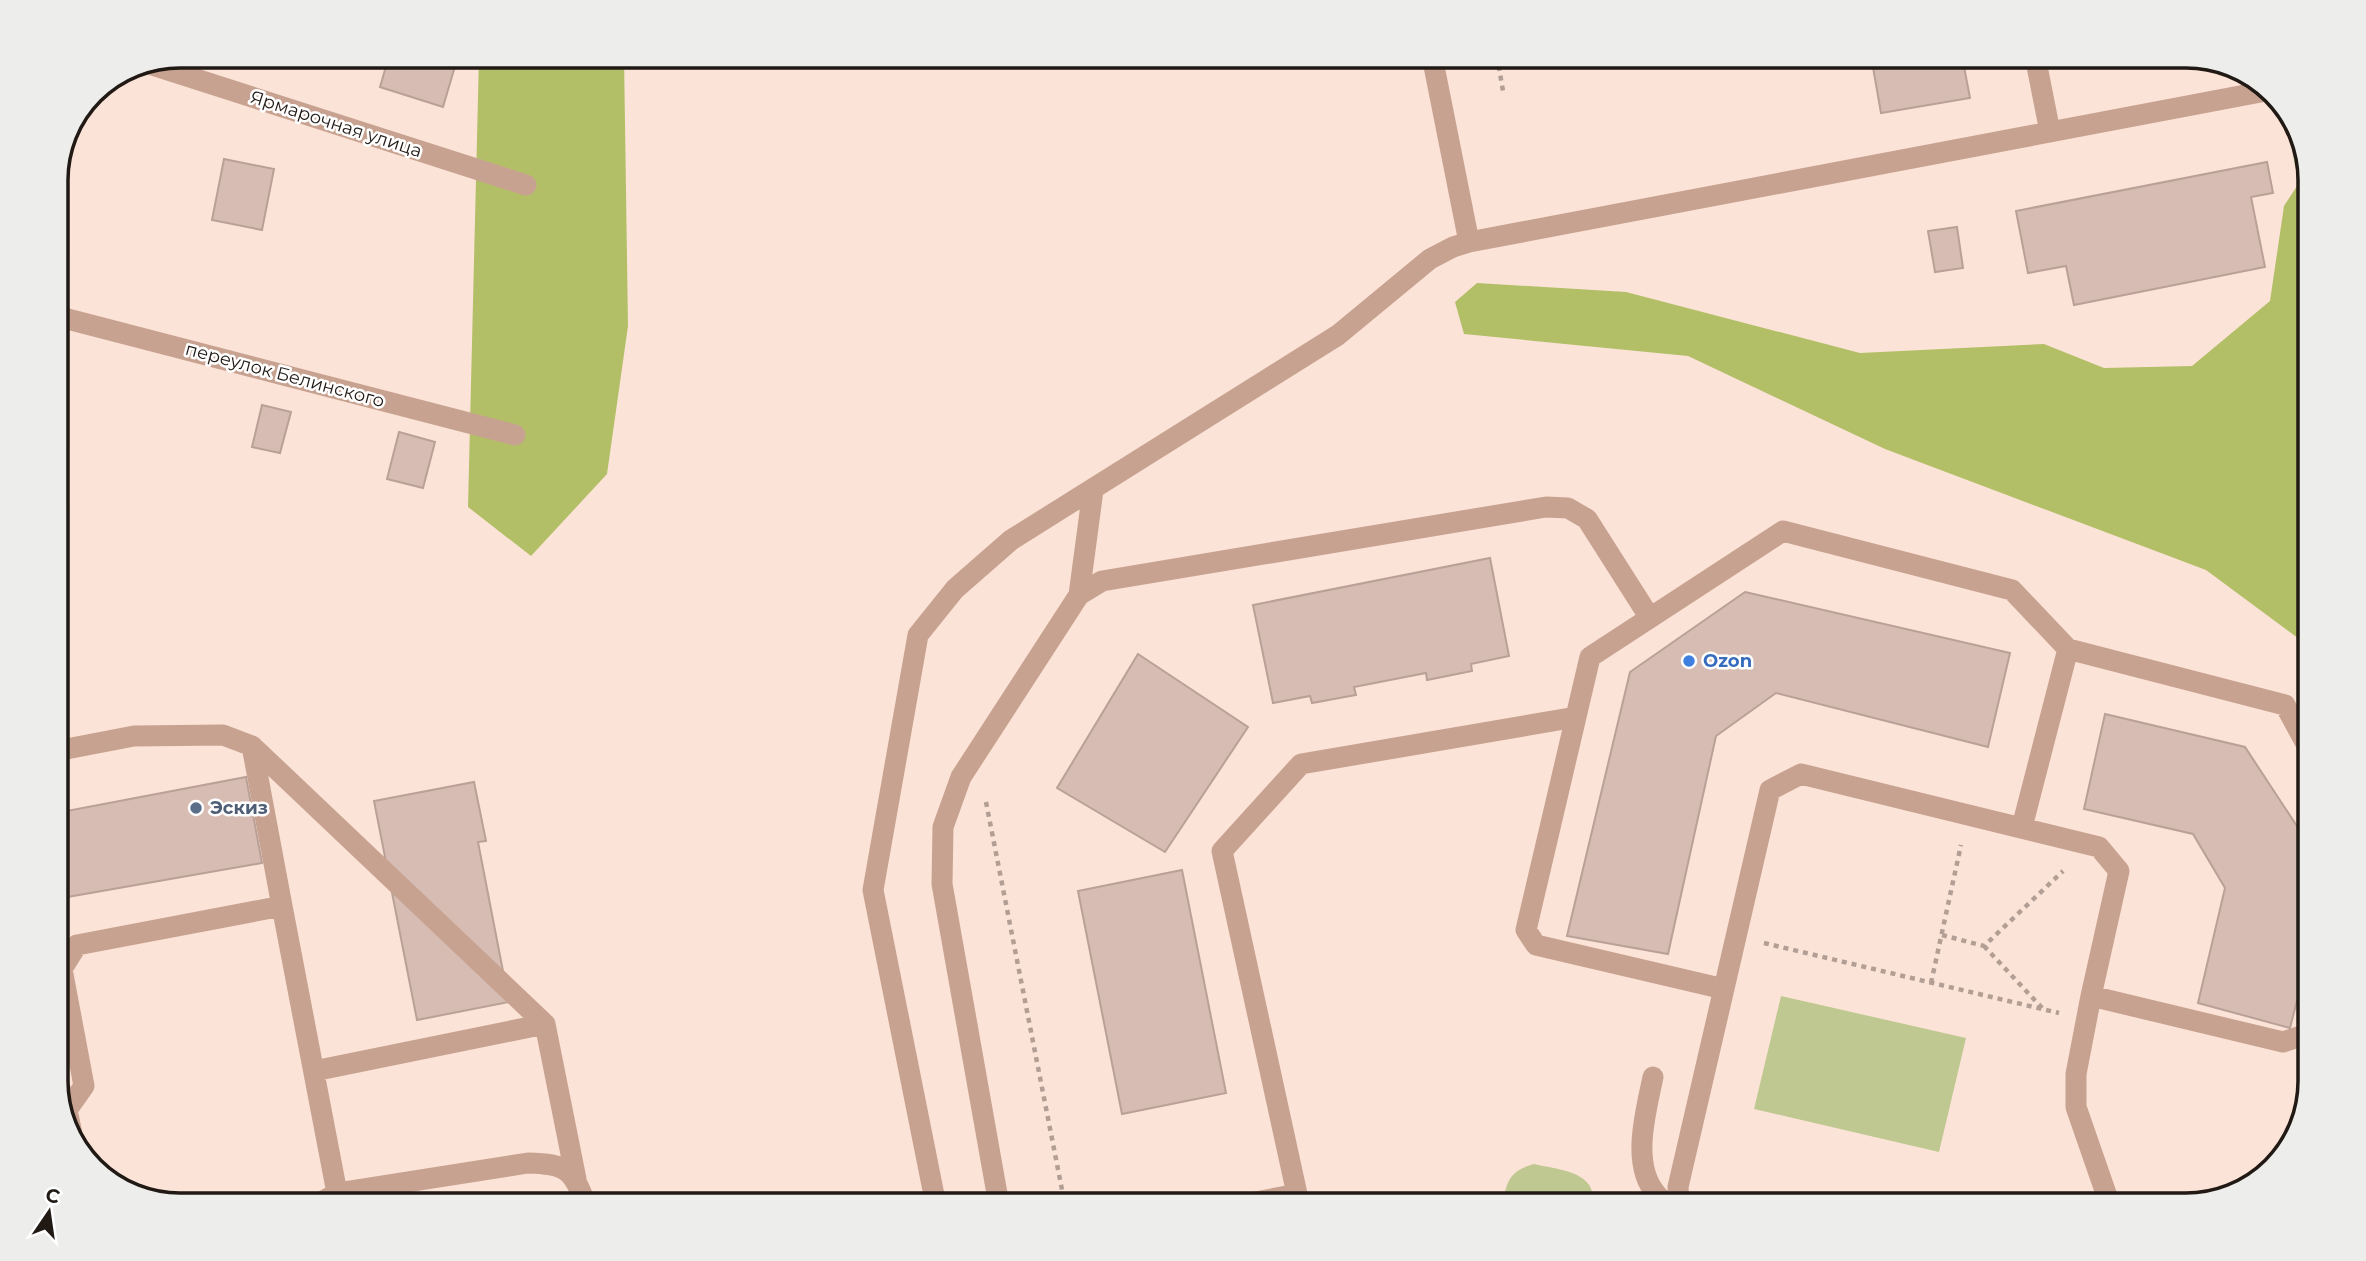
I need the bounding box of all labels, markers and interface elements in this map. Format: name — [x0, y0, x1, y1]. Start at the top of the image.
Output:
street label: Ярмарочная улица — [247, 86, 425, 162]
street label: переулок Белинского — [183, 338, 387, 412]
place label: Ozon — [1703, 650, 1752, 672]
marker: Ozon — [1681, 653, 1697, 669]
place label: Эскиз — [210, 797, 268, 819]
marker: Эскиз — [188, 800, 204, 816]
north arrow — [14, 1177, 84, 1247]
text: С — [43, 1183, 62, 1209]

